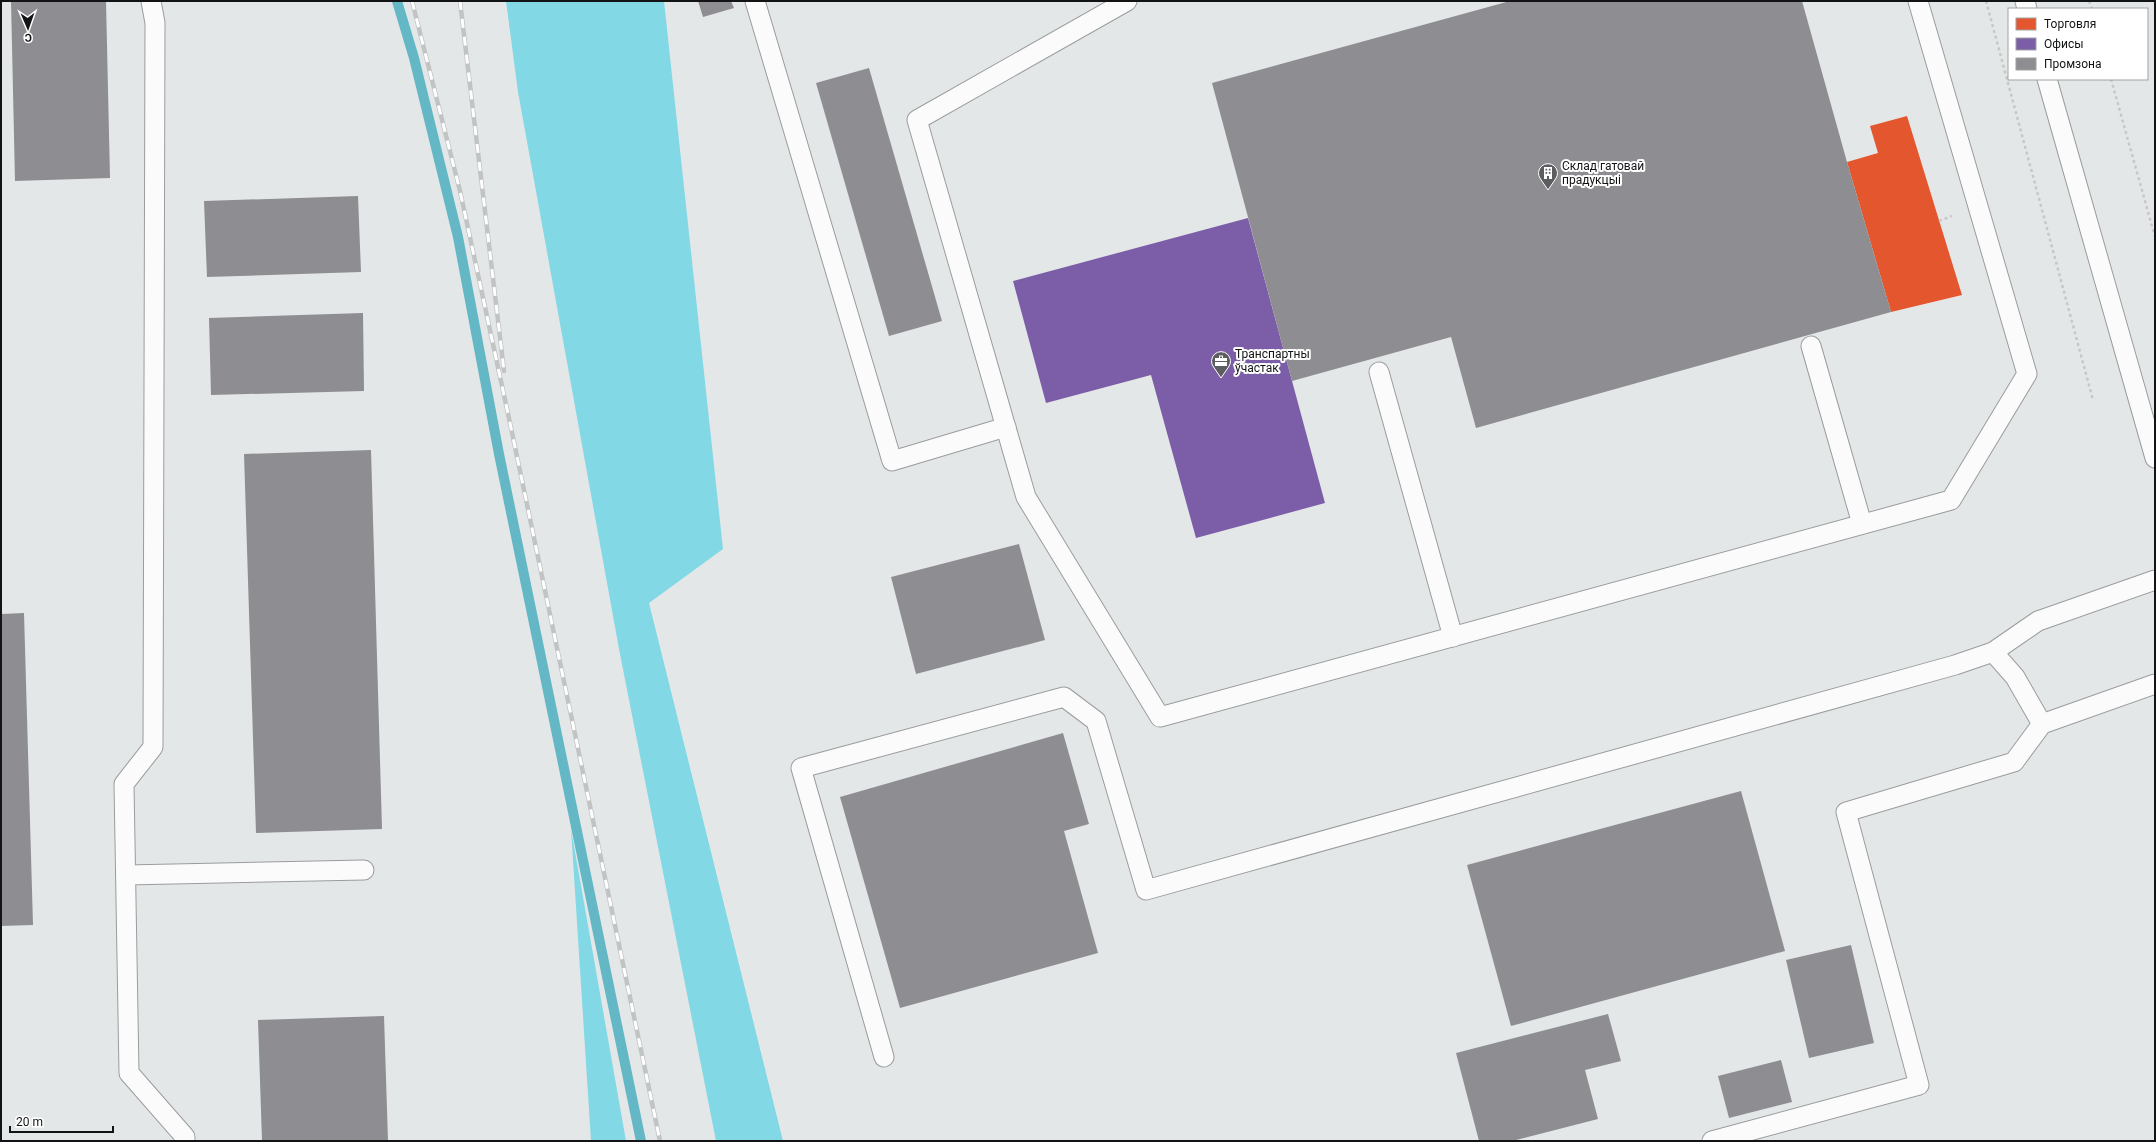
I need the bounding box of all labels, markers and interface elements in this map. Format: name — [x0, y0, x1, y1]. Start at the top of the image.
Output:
north arrow — [8, 8, 48, 48]
legend — [2008, 8, 2148, 80]
text: Торговля — [2044, 17, 2096, 31]
text: С — [25, 31, 32, 44]
text: Офисы — [2044, 37, 2084, 51]
text: Промзона — [2044, 57, 2101, 71]
place label: Склад гатовай прадукцыі — [1562, 159, 1644, 187]
building icon: Склад гатовай прадукцыі — [1537, 162, 1559, 190]
place label: Транспартны ўчастак — [1235, 347, 1310, 375]
office icon: Транспартны ўчастак — [1210, 350, 1232, 378]
scale bar — [10, 1108, 113, 1134]
text: 20 m — [16, 1115, 43, 1129]

